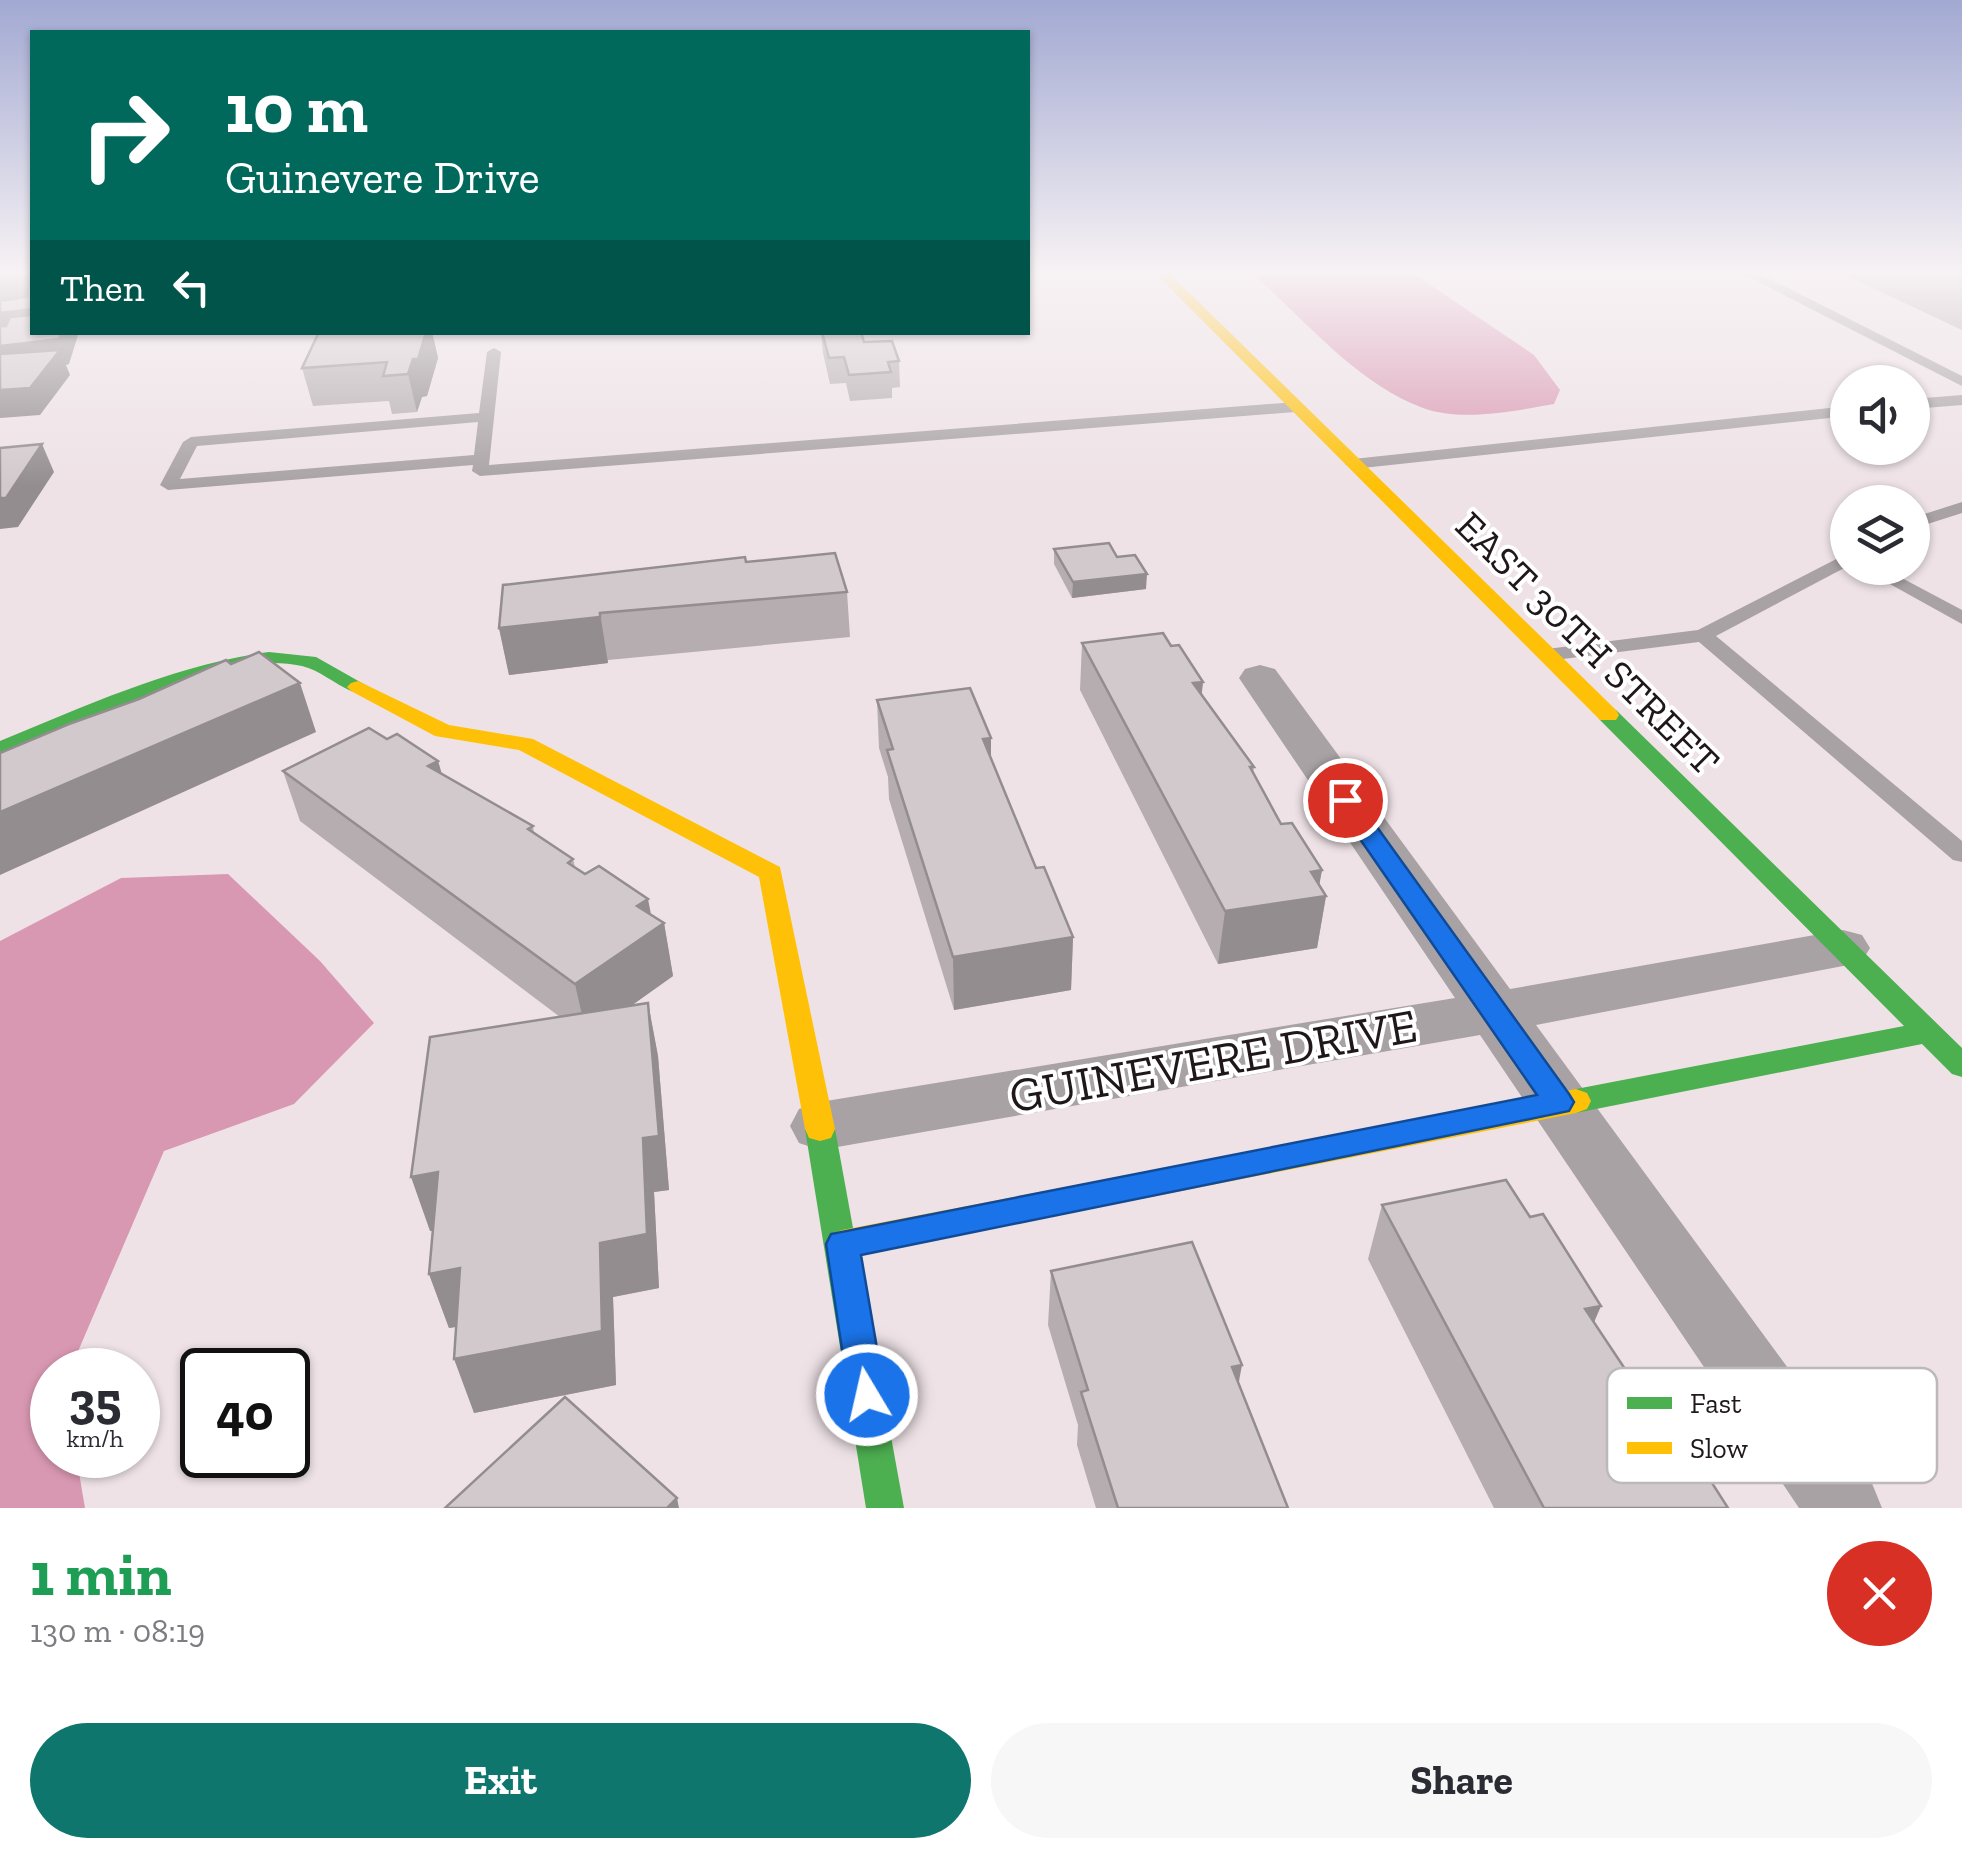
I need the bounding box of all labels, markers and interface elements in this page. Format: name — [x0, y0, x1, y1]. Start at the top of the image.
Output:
text: 10 m — [225, 66, 368, 150]
icon: right — [60, 70, 190, 200]
text: Guinevere Drive — [225, 151, 540, 205]
icon: left — [164, 260, 219, 315]
text: Then — [60, 265, 144, 311]
map controls — [1830, 365, 1930, 585]
button: sound — [1830, 365, 1930, 465]
button: layers — [1830, 485, 1930, 585]
street label: EAST 30TH STREET — [1446, 501, 1730, 785]
pin — [1303, 758, 1388, 843]
icon: arrive — [1318, 773, 1373, 828]
street label: GUINEVERE DRIVE — [1005, 997, 1421, 1124]
position arrow — [815, 1343, 919, 1447]
speed limit sign: 40 — [180, 1348, 310, 1478]
legend — [1607, 1368, 1937, 1483]
text: 35 — [69, 1371, 121, 1431]
text: Fast — [1690, 1387, 1742, 1420]
text: km/h — [66, 1423, 124, 1453]
text: Slow — [1690, 1432, 1748, 1465]
text: 1 min — [30, 1538, 172, 1610]
button: close — [1827, 1541, 1932, 1646]
text: 130 m · 08:19 — [30, 1612, 205, 1650]
button: Exit — [30, 1723, 971, 1838]
button: Share — [991, 1723, 1932, 1838]

